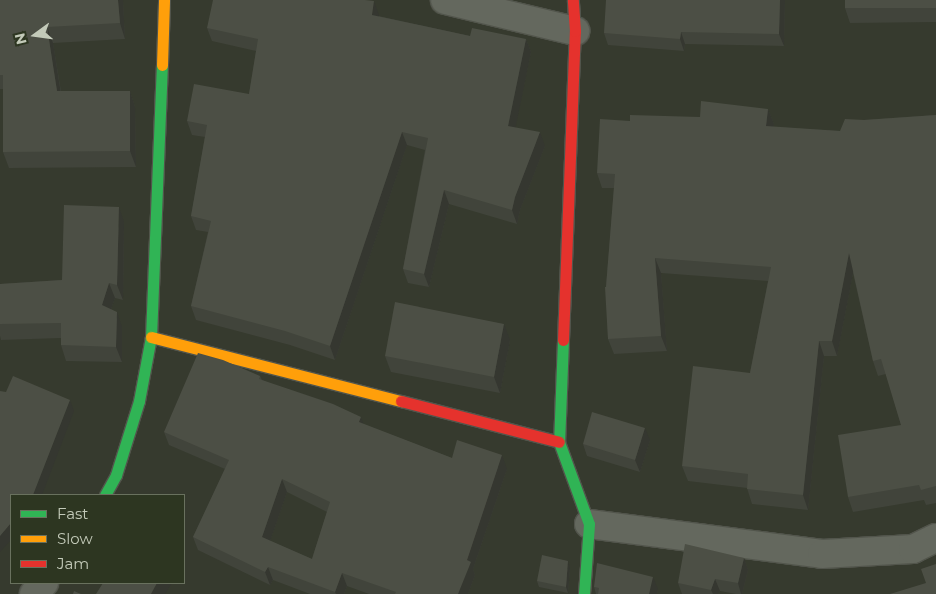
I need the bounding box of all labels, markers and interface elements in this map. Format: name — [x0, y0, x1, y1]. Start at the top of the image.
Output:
north arrow — [10, 10, 60, 60]
text: N — [10, 31, 31, 46]
legend — [10, 494, 185, 584]
text: Fast — [57, 504, 88, 523]
text: Slow — [57, 529, 93, 548]
text: Jam — [57, 554, 89, 573]

